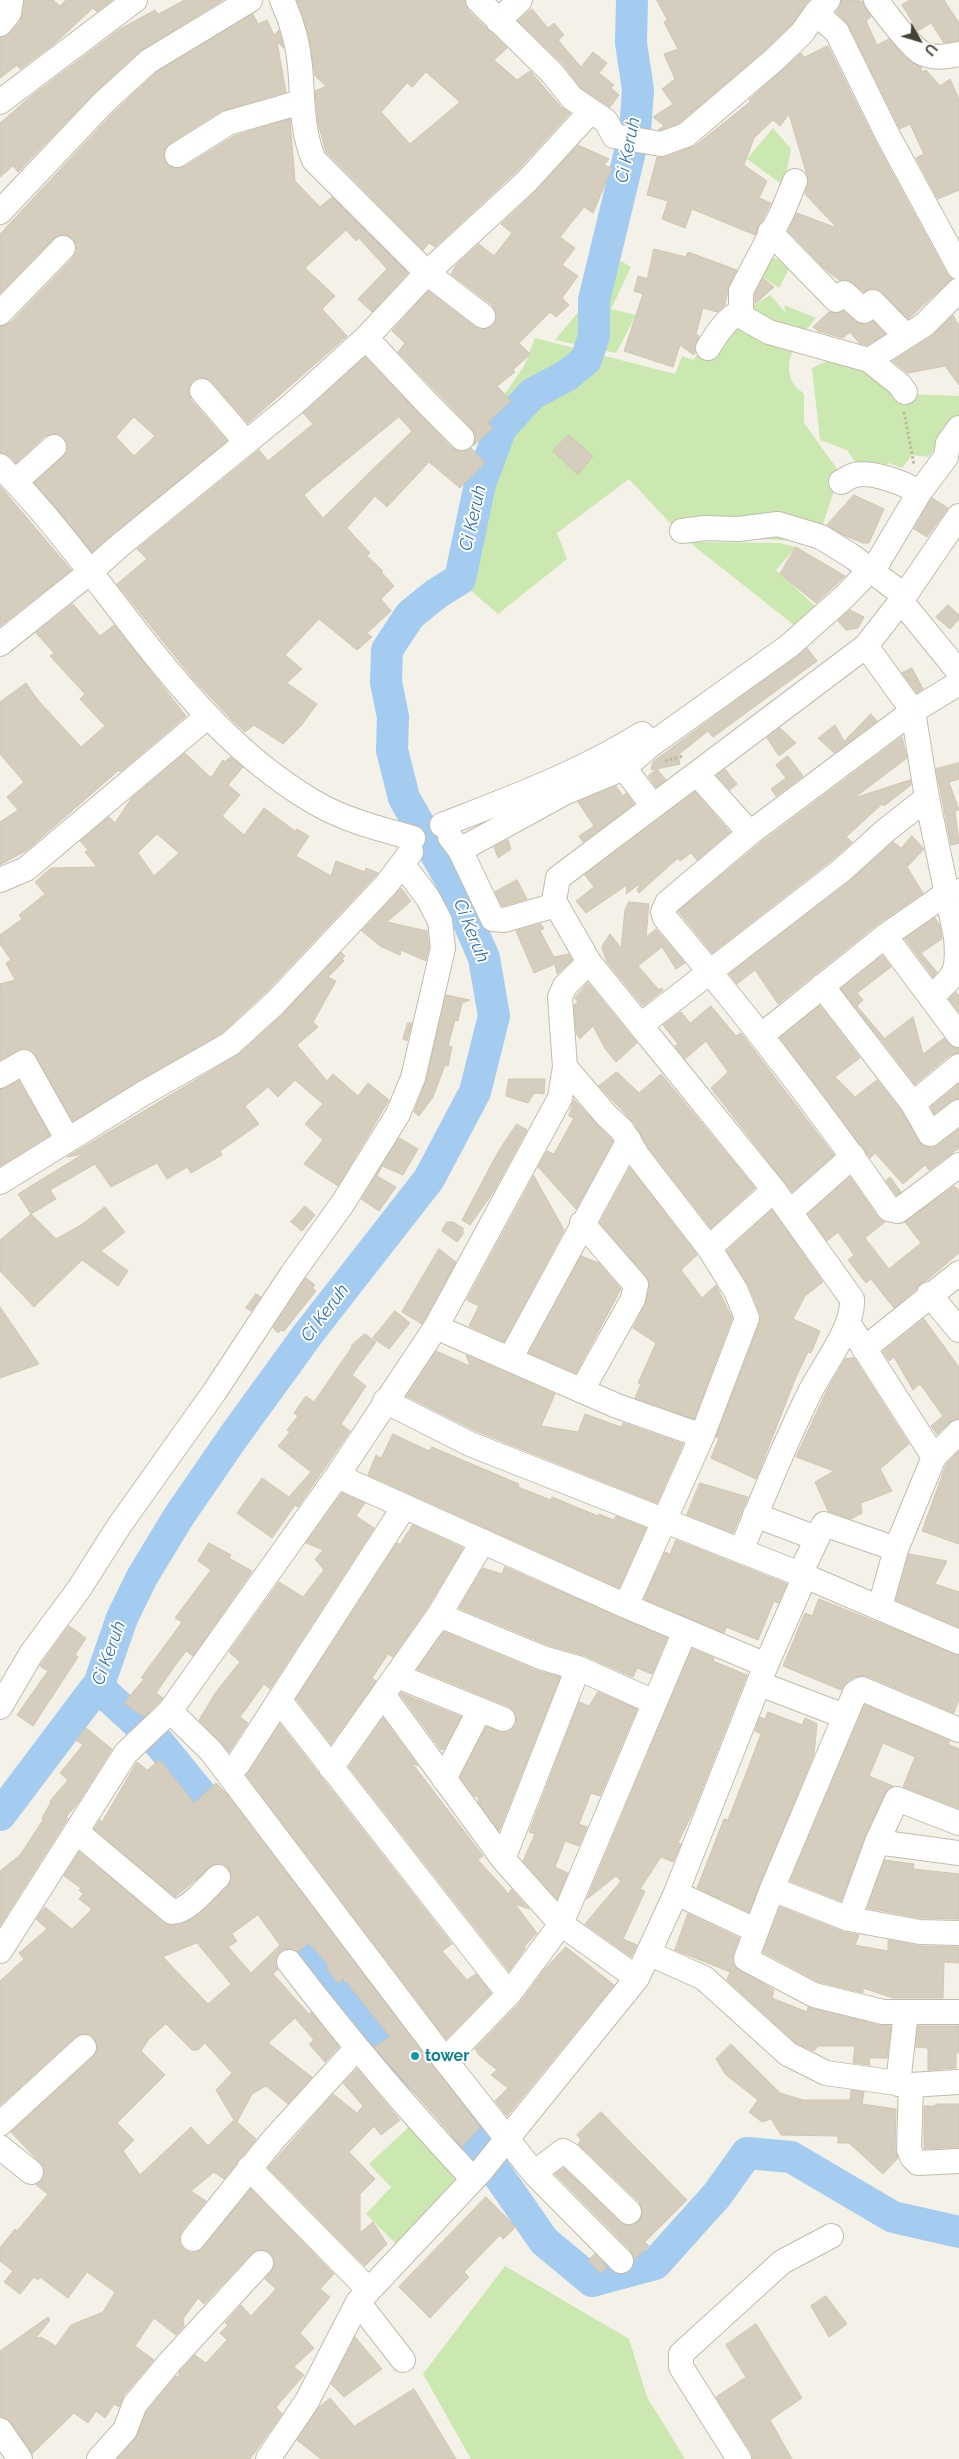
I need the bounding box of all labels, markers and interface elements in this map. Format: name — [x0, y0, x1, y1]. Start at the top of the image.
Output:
north arrow — [894, 15, 944, 65]
text: U — [921, 40, 940, 59]
water label: Ci Keruh — [611, 115, 645, 185]
water label: Ci Keruh — [455, 483, 491, 553]
water label: Ci Keruh — [448, 896, 494, 966]
water label: Ci Keruh — [296, 1280, 354, 1346]
water label: Ci Keruh — [87, 1618, 131, 1688]
place label: tower — [425, 2046, 469, 2066]
marker: tower — [409, 2050, 421, 2062]

